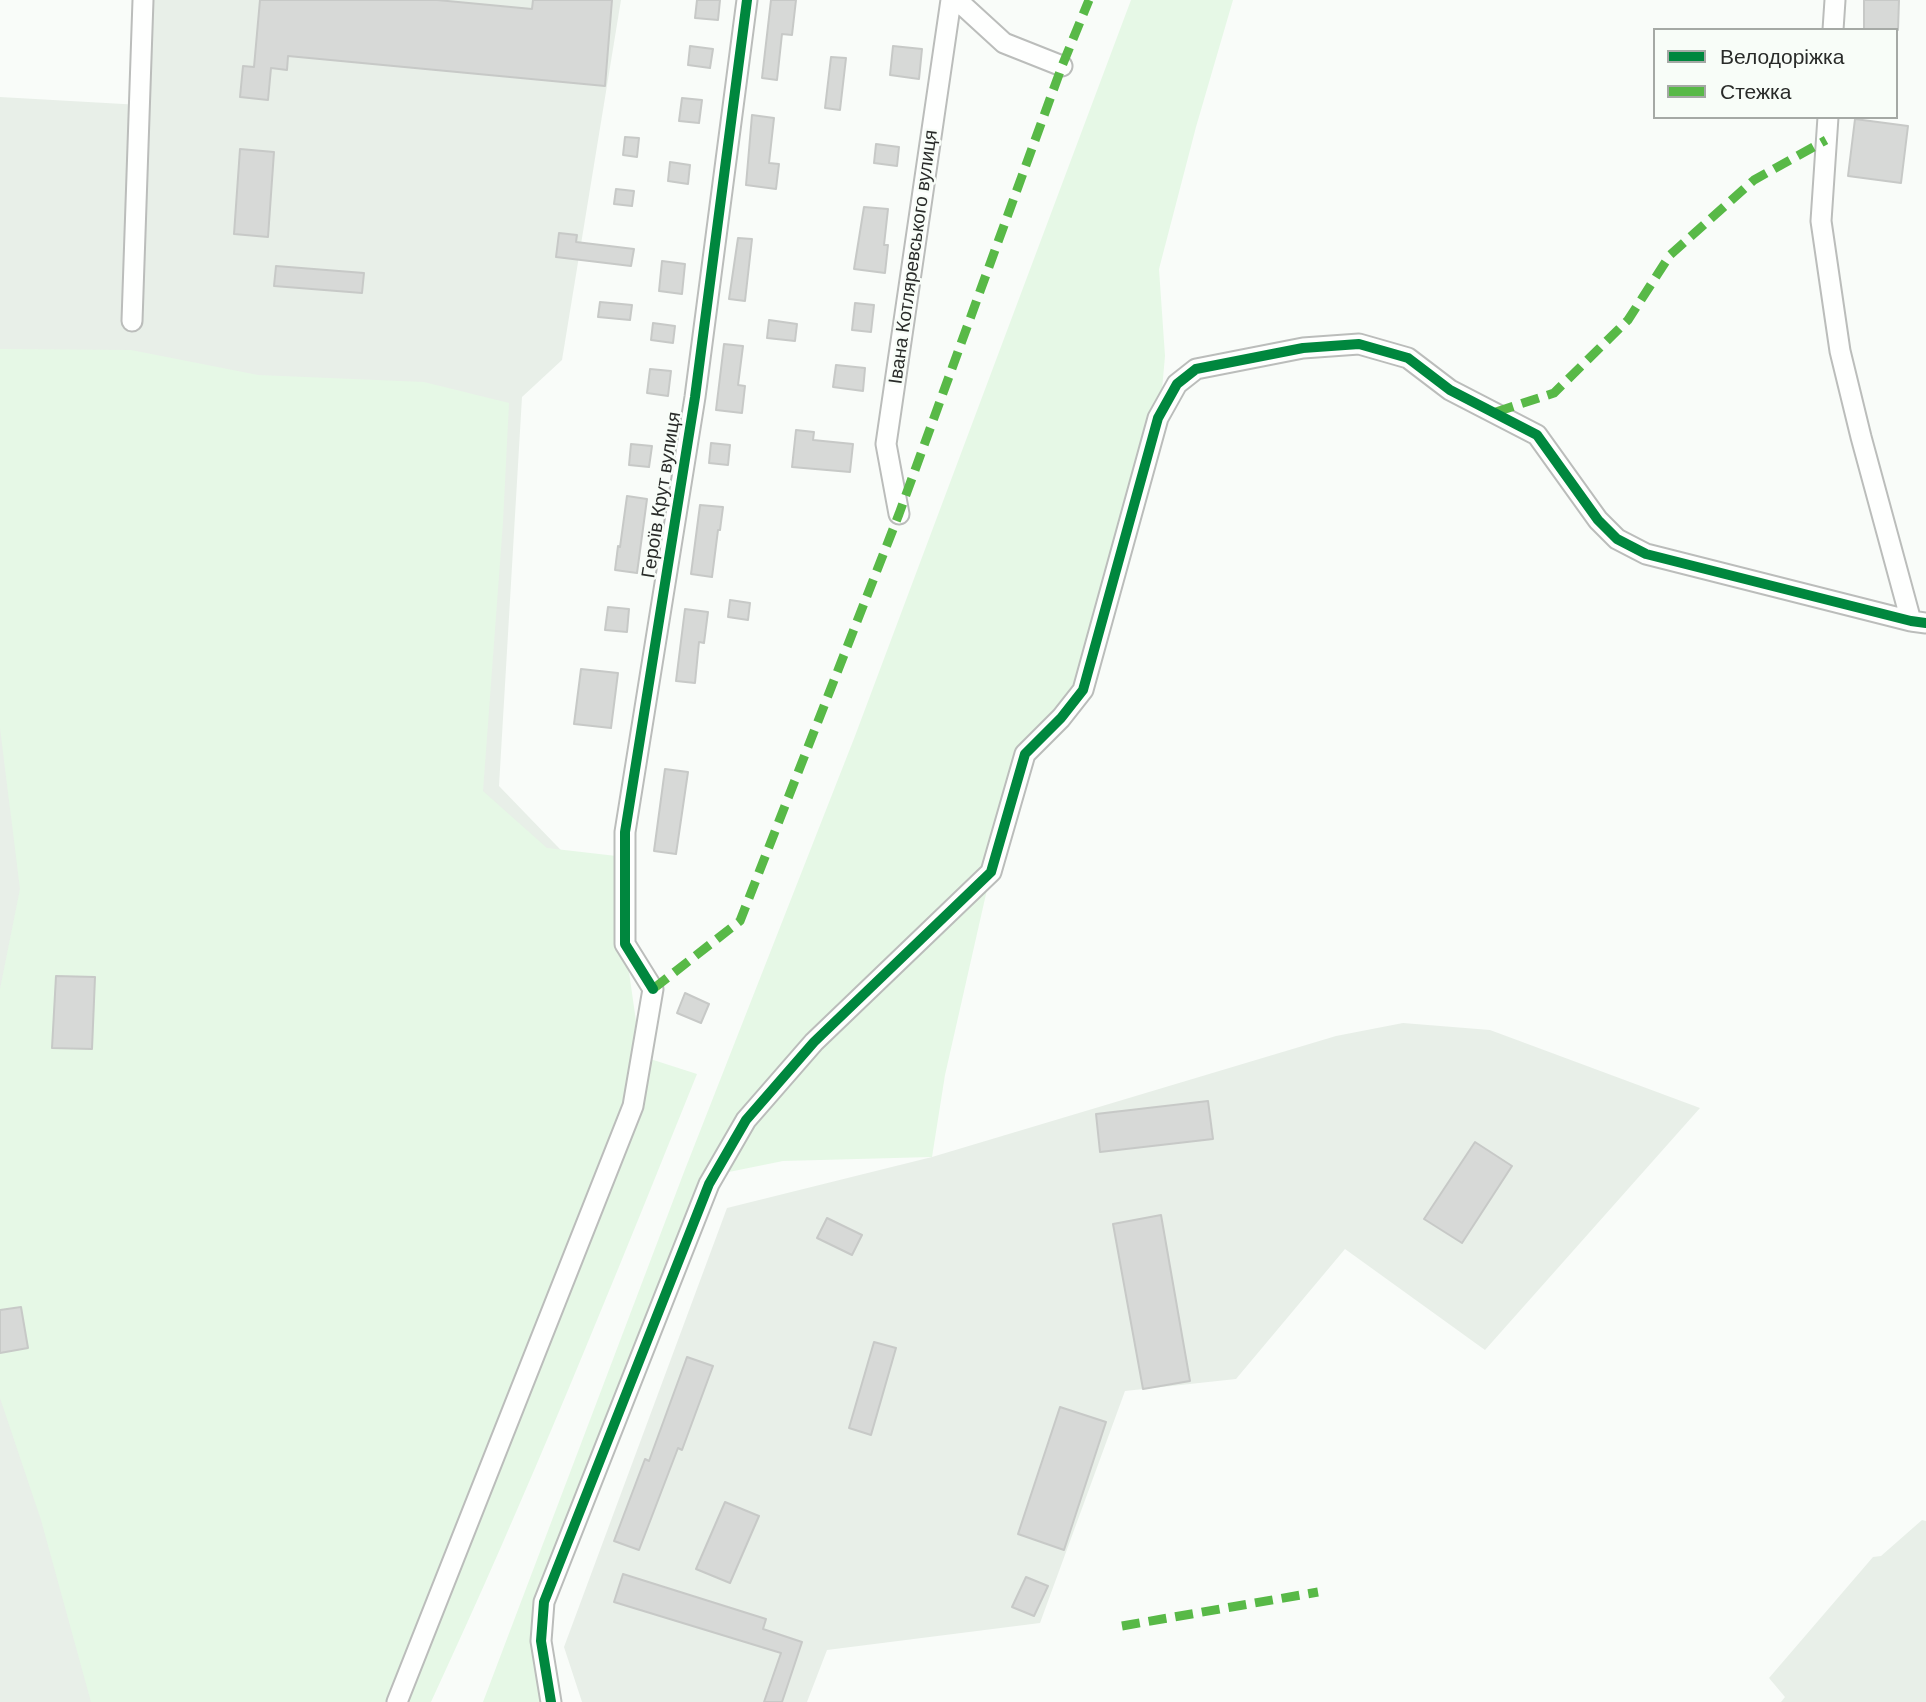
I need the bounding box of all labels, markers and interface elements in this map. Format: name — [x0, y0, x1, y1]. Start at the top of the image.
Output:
legend — [1653, 28, 1898, 119]
text: Велодоріжка — [1720, 45, 1844, 68]
text: Стежка — [1720, 80, 1791, 103]
street label: Івана Котляревського вулиця — [885, 128, 943, 386]
street label: Героїв Крут вулиця — [638, 410, 686, 580]

